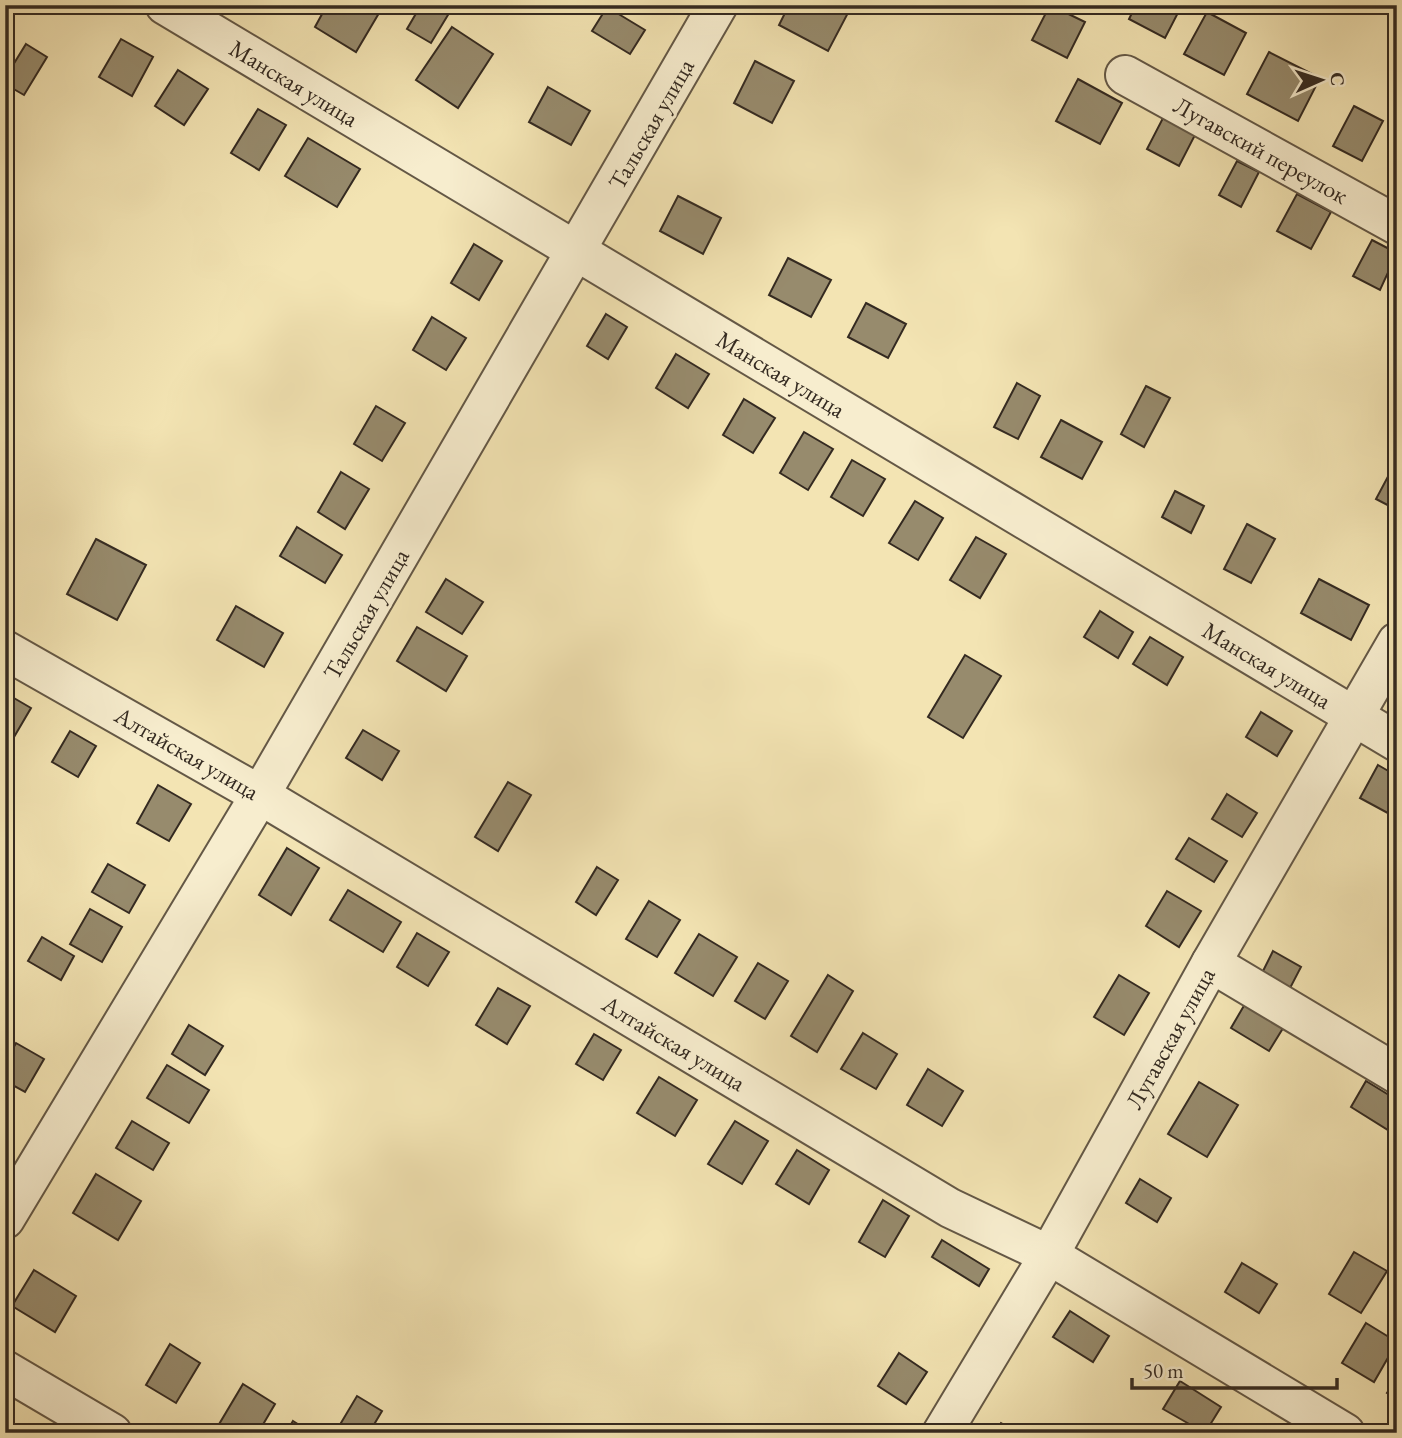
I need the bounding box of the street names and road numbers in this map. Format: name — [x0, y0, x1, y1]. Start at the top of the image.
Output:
street label: Манская улица — [224, 32, 364, 134]
street label: Тальская улица — [601, 53, 701, 195]
street label: Лугавский переулок — [1168, 89, 1354, 211]
street label: Манская улица — [711, 323, 851, 425]
street label: Тальская улица — [316, 543, 416, 685]
street label: Манская улица — [1197, 614, 1337, 716]
street label: Алтайская улица — [108, 699, 265, 807]
street label: Лугавская улица — [1118, 961, 1222, 1114]
street label: Алтайская улица — [596, 988, 752, 1098]

